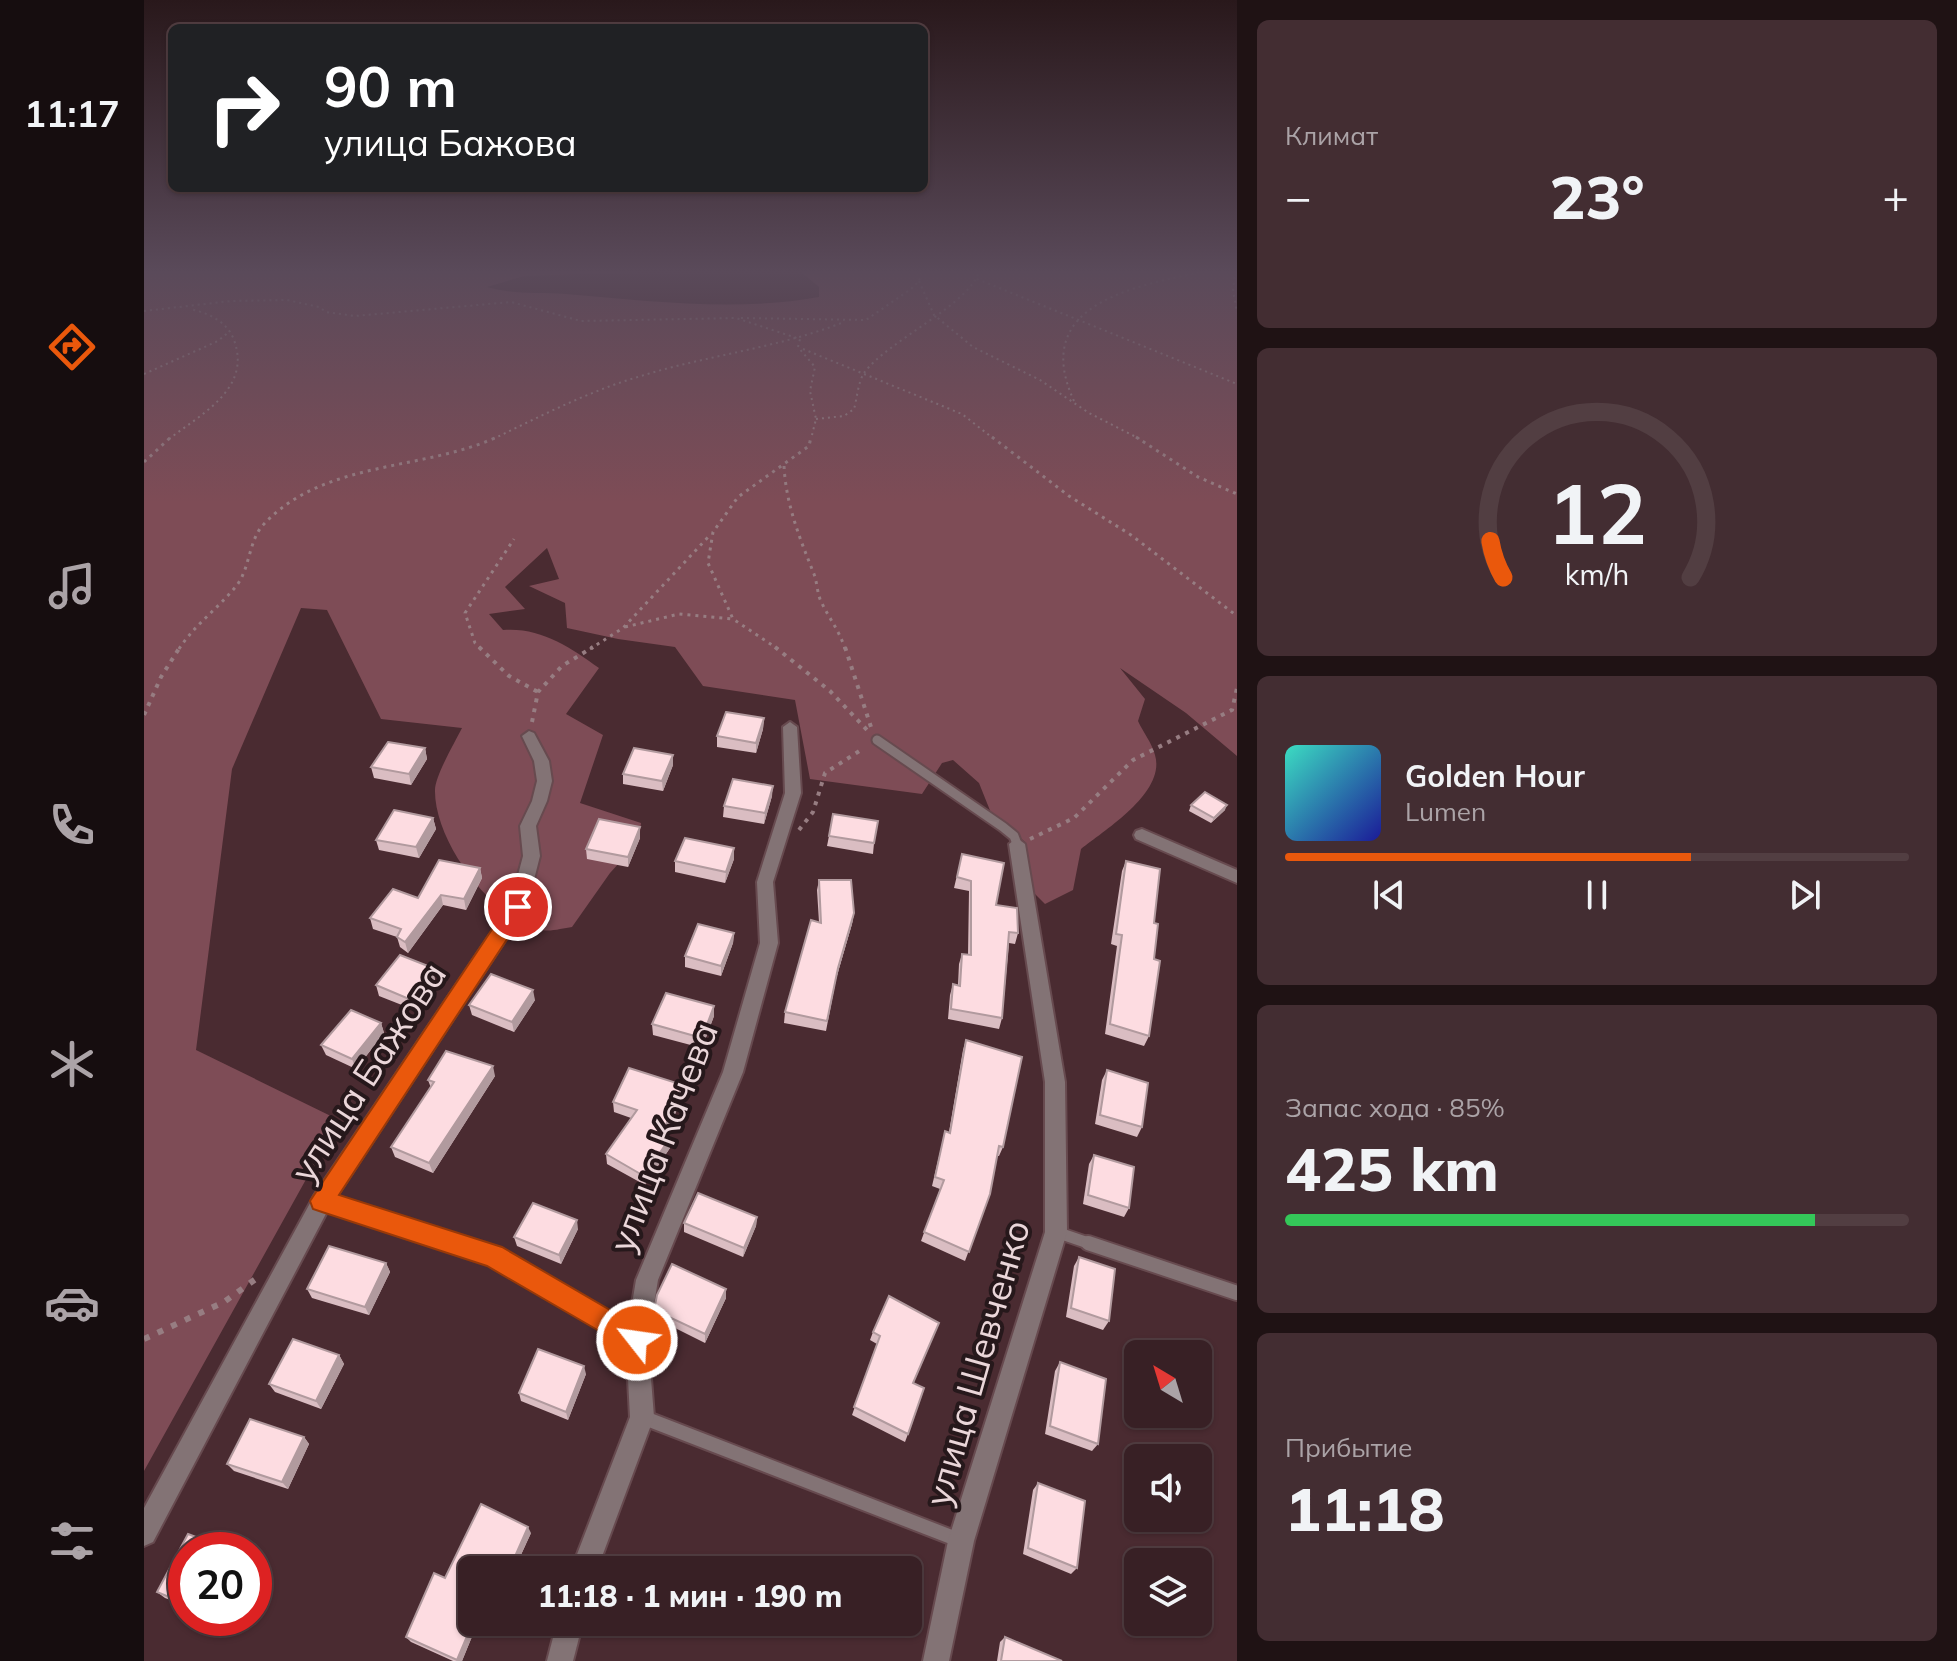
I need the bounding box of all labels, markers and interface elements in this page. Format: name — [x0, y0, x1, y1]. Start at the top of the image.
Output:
text: 90 m — [324, 51, 457, 121]
icon: right — [192, 56, 296, 160]
text: 11:17 — [24, 91, 120, 136]
text: Климат — [1285, 119, 1378, 152]
text: улица Бажова — [324, 120, 577, 165]
text: 23° — [1549, 159, 1645, 234]
text: − — [1285, 169, 1311, 224]
text: + — [1883, 169, 1909, 224]
icon: directions — [44, 319, 100, 375]
text: 12 — [1547, 460, 1647, 565]
text: km/h — [1565, 556, 1629, 592]
icon: music — [44, 558, 100, 614]
text: Golden Hour — [1405, 757, 1585, 795]
text: Lumen — [1405, 795, 1486, 828]
icon: phone — [44, 797, 100, 853]
pin — [484, 873, 552, 941]
icon: previous — [1367, 873, 1411, 917]
icon: pause — [1575, 873, 1619, 917]
icon: next — [1783, 873, 1827, 917]
icon: arrive — [496, 885, 540, 929]
street label: улица Бажова — [280, 954, 455, 1190]
street label: улица Качева — [598, 1016, 727, 1258]
icon: climate — [44, 1036, 100, 1092]
text: Запас хода · 85% — [1285, 1091, 1505, 1124]
text: 425 km — [1285, 1131, 1499, 1206]
street label: улица Шевченко — [914, 1215, 1039, 1511]
icon: car — [44, 1275, 100, 1331]
position arrow — [595, 1298, 679, 1382]
north arrow — [1124, 1340, 1212, 1428]
map controls — [1124, 1340, 1212, 1636]
text: Прибытие — [1285, 1431, 1412, 1464]
button: sound — [1124, 1444, 1212, 1532]
text: 11:18 — [1285, 1471, 1445, 1546]
icon: filters — [44, 1513, 100, 1569]
speed limit sign: 20 — [168, 1532, 272, 1636]
button: layers — [1124, 1548, 1212, 1636]
text: 11:18 · 1 мин · 190 m — [538, 1577, 842, 1615]

